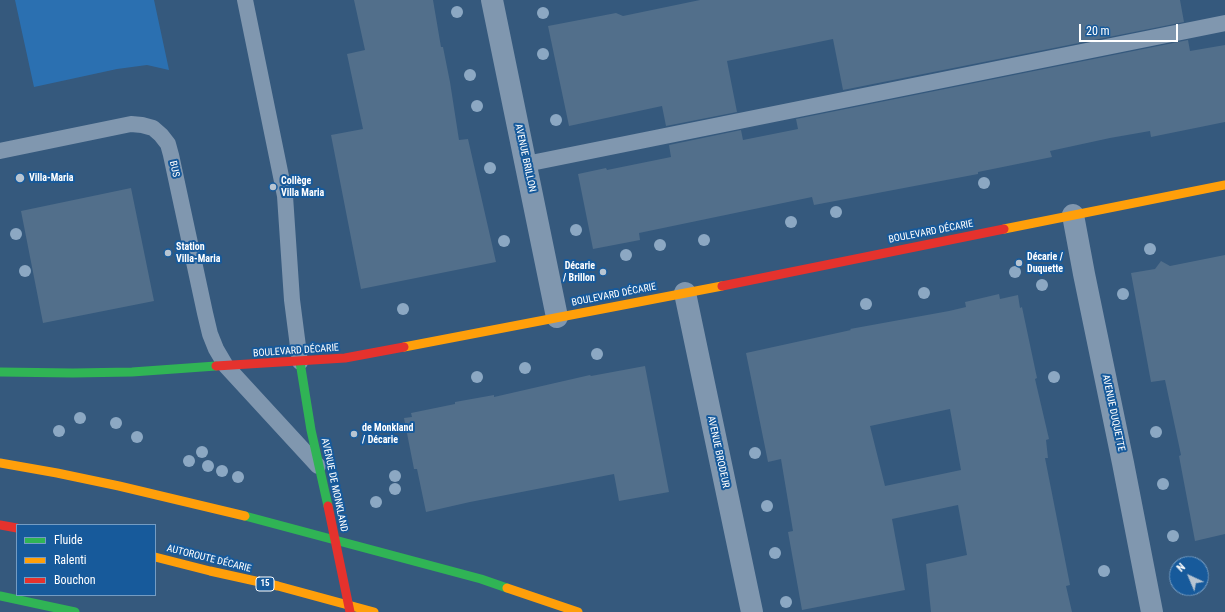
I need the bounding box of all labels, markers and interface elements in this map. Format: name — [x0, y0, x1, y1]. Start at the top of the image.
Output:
scale bar — [1081, 16, 1180, 42]
text: 20 m — [1086, 24, 1110, 38]
street label: AVENUE BRILLON — [512, 123, 538, 193]
street label: BUS — [166, 160, 182, 178]
marker: Villa-Maria — [14, 172, 26, 184]
place label: Villa-Maria — [29, 172, 73, 184]
place label: Collège Villa Maria — [281, 175, 324, 198]
marker: Collège Villa Maria — [268, 182, 278, 192]
street label: BOULEVARD DÉCARIE — [888, 218, 974, 246]
place label: Station Villa-Maria — [176, 241, 220, 264]
marker: Station Villa-Maria — [163, 248, 173, 258]
place label: Décarie / Duquette — [1027, 251, 1063, 274]
marker: Décarie / Duquette — [1014, 258, 1024, 268]
place label: Décarie / Brillon — [563, 260, 595, 284]
marker: Décarie / Brillon — [598, 267, 608, 277]
street label: BOULEVARD DÉCARIE — [571, 281, 657, 309]
street label: BOULEVARD DÉCARIE — [253, 342, 339, 360]
street label: AVENUE DUQUETTE — [1099, 373, 1127, 453]
street label: AVENUE BRODEUR — [705, 415, 731, 489]
place label: de Monkland / Décarie — [362, 422, 413, 446]
marker: de Monkland / Décarie — [349, 429, 359, 439]
street label: AVENUE DE MONKLAND — [318, 437, 350, 533]
legend — [16, 524, 156, 596]
text: Fluide — [54, 533, 83, 547]
street label: AUTOROUTE DÉCARIE — [165, 543, 253, 575]
text: Ralenti — [54, 553, 87, 567]
north arrow — [1169, 556, 1209, 596]
text: N — [1174, 561, 1188, 575]
text: Bouchon — [54, 573, 96, 587]
road number: 15 — [256, 577, 274, 591]

